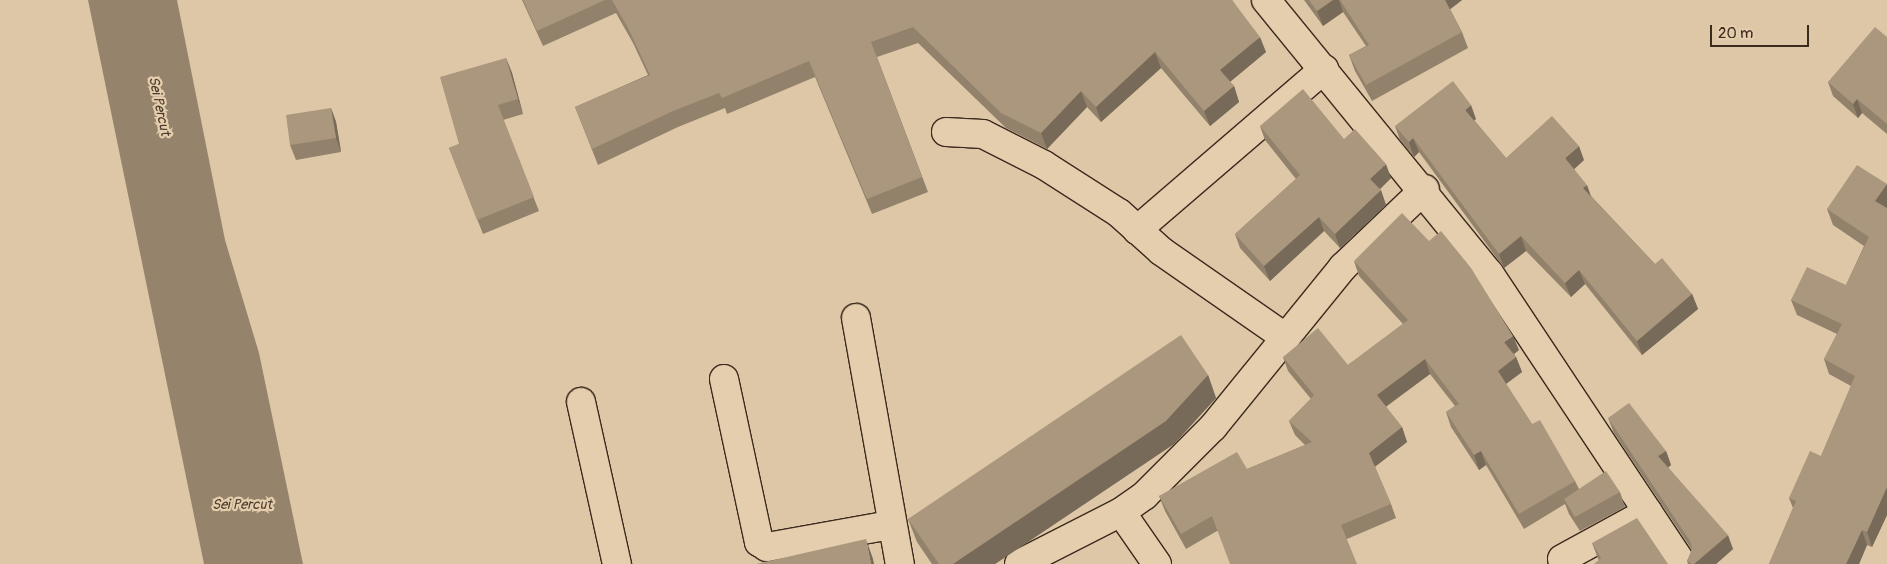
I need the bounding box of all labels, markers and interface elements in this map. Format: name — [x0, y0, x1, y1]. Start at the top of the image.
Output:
scale bar — [1712, 15, 1811, 47]
text: 20 m — [1718, 24, 1753, 43]
water label: Sei Percut — [145, 75, 173, 137]
water label: Sei Percut — [212, 497, 272, 513]

